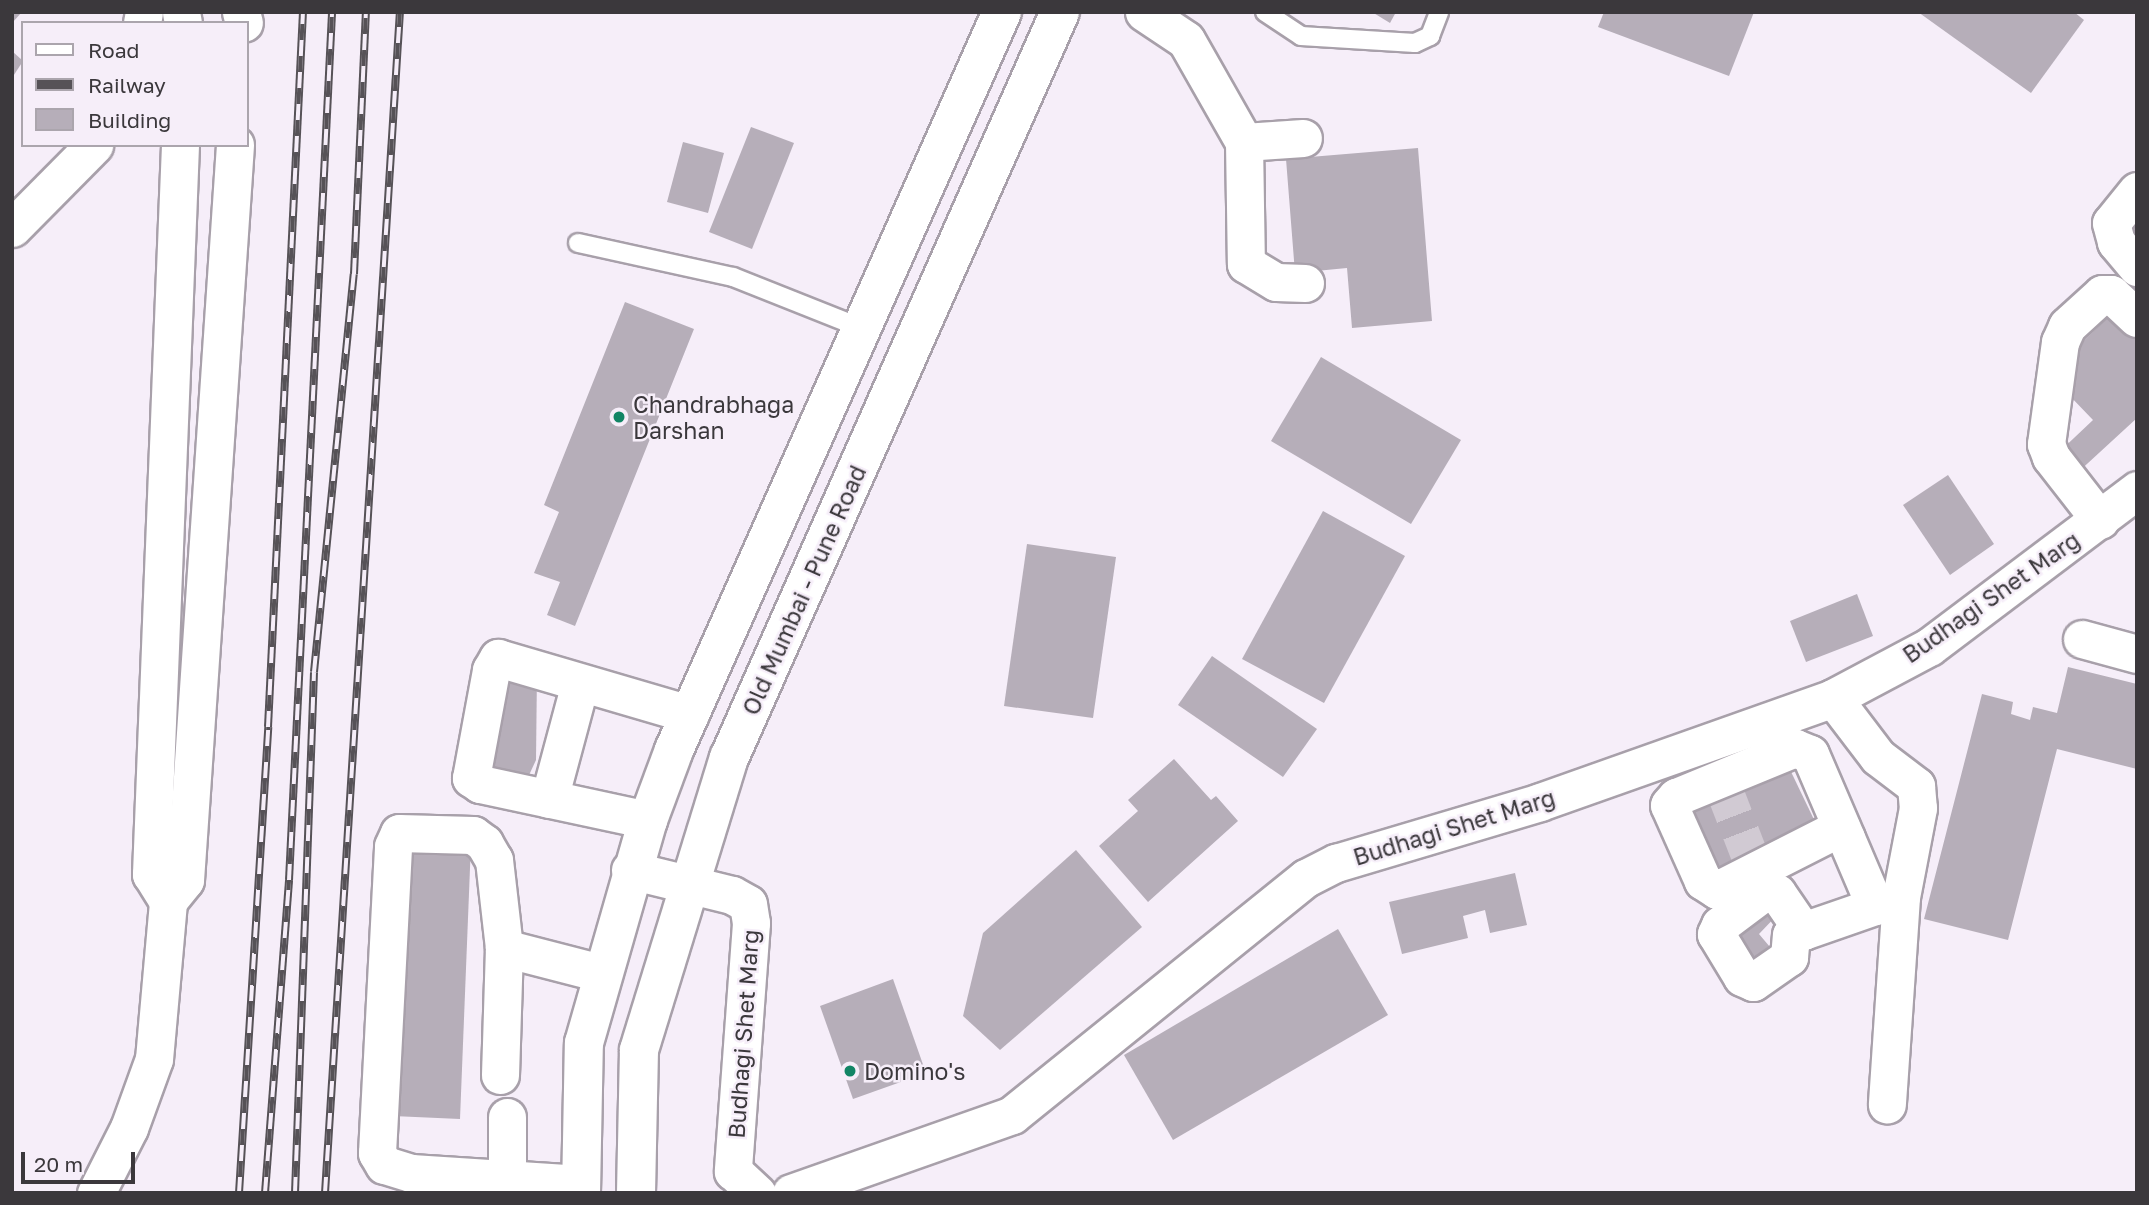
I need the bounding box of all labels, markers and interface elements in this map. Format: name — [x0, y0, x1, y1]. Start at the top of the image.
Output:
legend — [21, 21, 248, 147]
text: Road — [88, 37, 139, 63]
text: Railway — [88, 72, 166, 98]
text: Building — [88, 107, 171, 133]
place label: Chandrabhaga Darshan — [633, 390, 794, 444]
marker: Chandrabhaga Darshan — [611, 409, 627, 425]
street label: Old Mumbai - Pune Road — [736, 461, 872, 719]
street label: Budhagi Shet Marg — [1897, 526, 2085, 668]
street label: Budhagi Shet Marg — [1350, 783, 1558, 871]
street label: Budhagi Shet Marg — [722, 929, 764, 1139]
place label: Domino's — [864, 1057, 965, 1085]
marker: Domino's — [842, 1063, 858, 1079]
scale bar — [24, 1138, 138, 1182]
text: 20 m — [34, 1151, 83, 1177]

